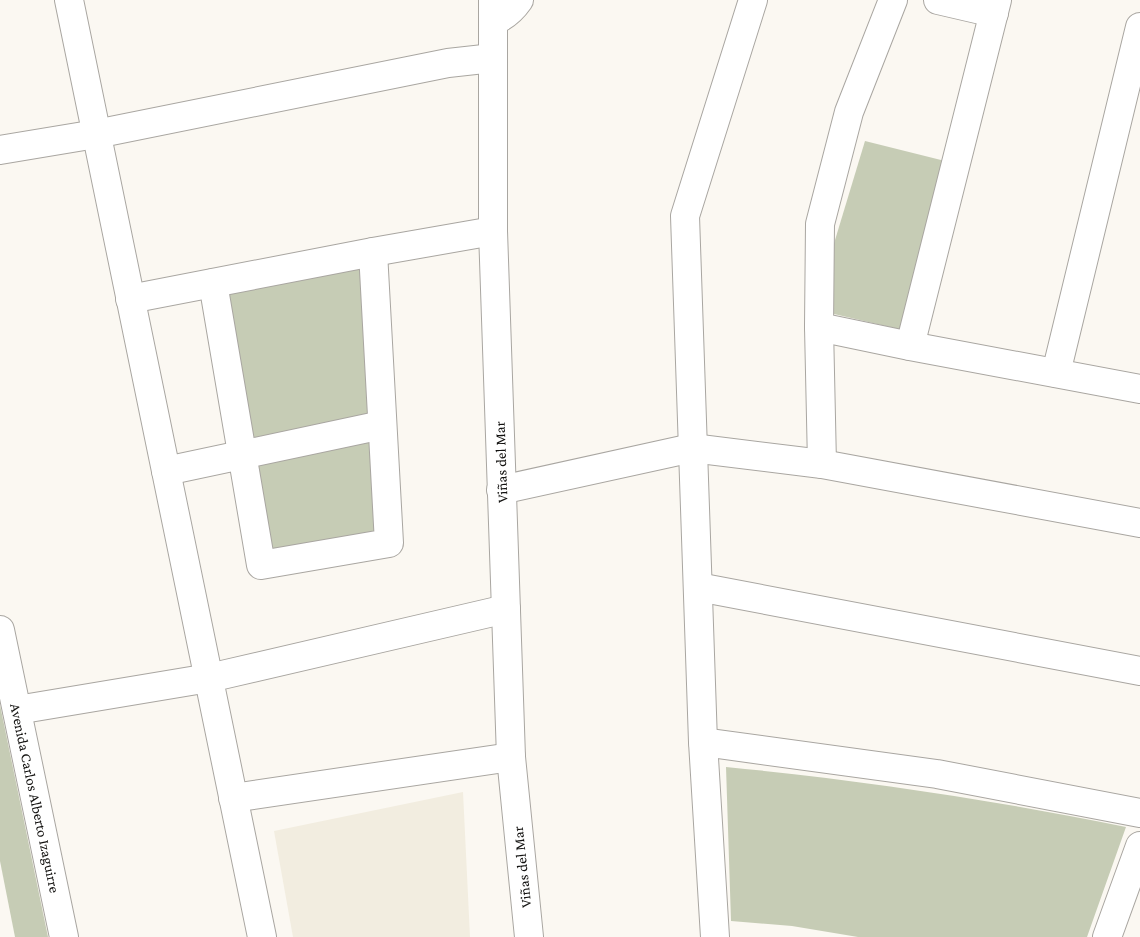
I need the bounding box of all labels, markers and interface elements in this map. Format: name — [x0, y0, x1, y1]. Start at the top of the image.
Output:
street label: Viñas del Mar — [492, 420, 510, 503]
street label: Avenida Carlos Alberto Izaguirre — [6, 702, 63, 895]
street label: Viñas del Mar — [510, 825, 534, 909]

